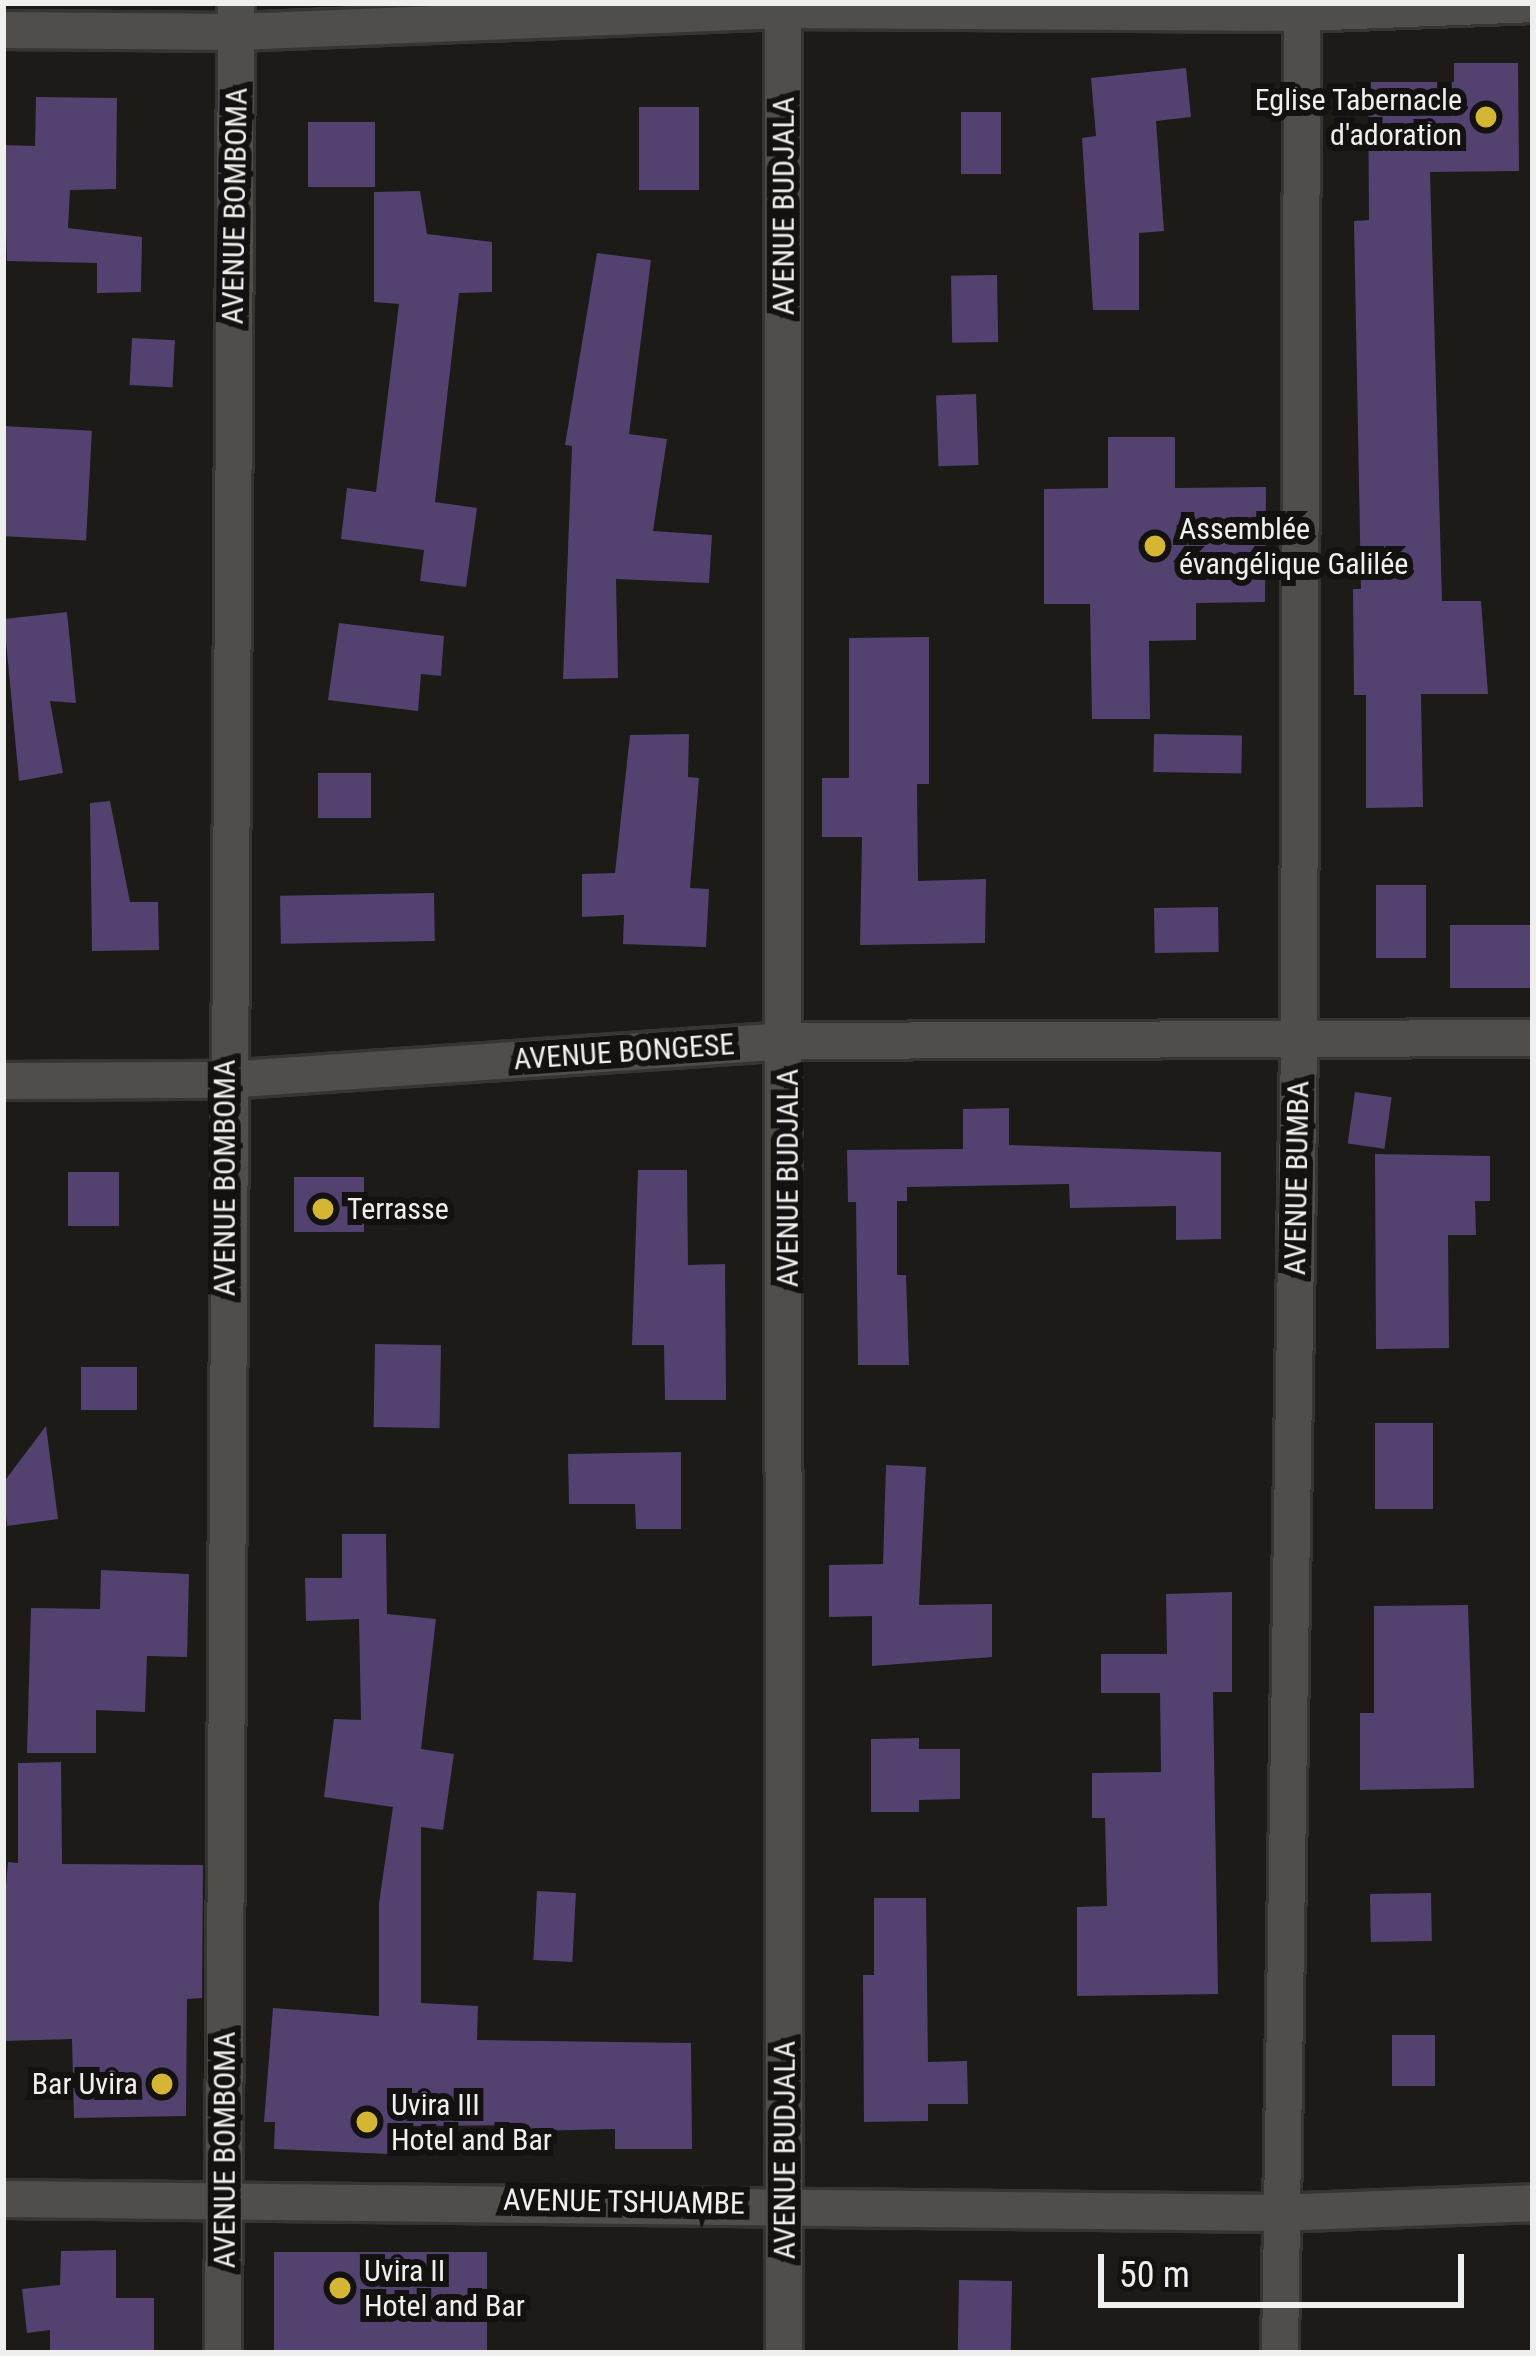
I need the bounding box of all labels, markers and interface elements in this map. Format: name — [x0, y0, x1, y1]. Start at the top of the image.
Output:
place label: Eglise Tabernacle d'adoration — [1254, 82, 1462, 152]
street label: AVENUE BOMBOMA — [215, 87, 255, 325]
street label: AVENUE BUDJALA — [766, 97, 802, 315]
marker: Eglise Tabernacle d'adoration — [1473, 104, 1499, 130]
place label: Assemblée évangélique Galilée — [1179, 511, 1408, 582]
marker: Assemblée évangélique Galilée — [1142, 533, 1168, 559]
street label: AVENUE BONGESE — [512, 1026, 736, 1078]
street label: AVENUE BOMBOMA — [207, 1060, 243, 1296]
street label: AVENUE BUDJALA — [770, 1069, 806, 1287]
street label: AVENUE BUMBA — [1277, 1080, 1317, 1276]
place label: Terrasse — [347, 1191, 449, 1227]
marker: Terrasse — [310, 1196, 336, 1222]
street label: AVENUE BOMBOMA — [207, 2032, 243, 2268]
street label: AVENUE BUDJALA — [767, 2041, 803, 2259]
place label: Bar Uvira — [32, 2066, 138, 2102]
marker: Bar Uvira — [149, 2071, 175, 2097]
place label: Uvira III Hotel and Bar — [391, 2087, 552, 2158]
marker: Uvira III Hotel and Bar — [354, 2109, 380, 2135]
street label: AVENUE TSHUAMBE — [503, 2182, 745, 2222]
scale bar — [1104, 2230, 1470, 2304]
place label: Uvira II Hotel and Bar — [364, 2253, 525, 2324]
text: 50 m — [1119, 2254, 1190, 2296]
marker: Uvira II Hotel and Bar — [327, 2275, 353, 2301]

